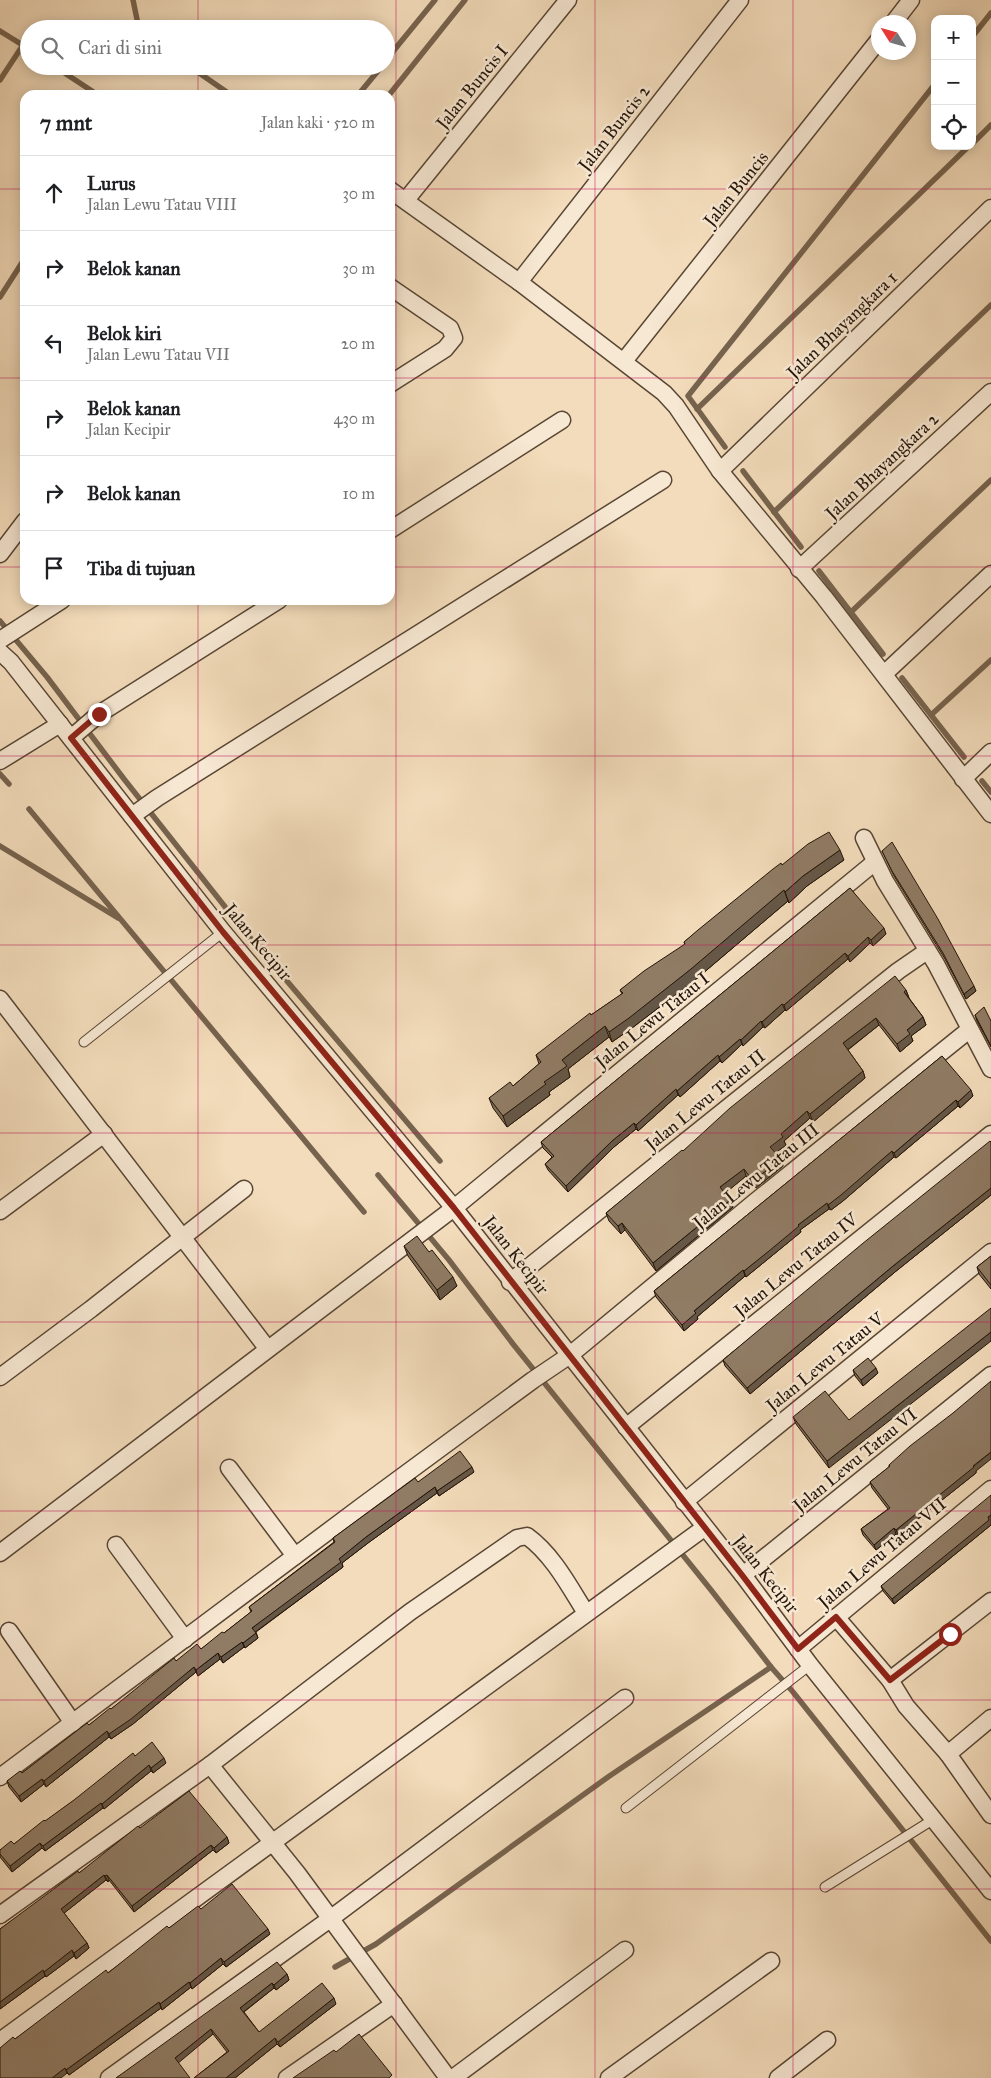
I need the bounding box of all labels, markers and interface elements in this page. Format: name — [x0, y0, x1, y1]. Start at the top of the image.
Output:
north arrow — [871, 15, 916, 60]
map controls — [931, 15, 976, 150]
button: + — [931, 15, 976, 60]
search box — [20, 20, 395, 75]
icon: search — [38, 34, 66, 62]
text: Cari di sini — [78, 36, 162, 59]
street label: Jalan Buncis I — [430, 40, 514, 136]
button: − — [931, 60, 976, 105]
street label: Jalan Buncis 2 — [572, 80, 655, 178]
button: locate — [931, 105, 976, 150]
text: 7 mnt — [40, 110, 92, 136]
text: Jalan kaki · 520 m — [261, 113, 375, 132]
street label: Jalan Buncis — [698, 147, 774, 233]
text: Lurus — [87, 172, 135, 195]
icon: ahead — [40, 179, 68, 207]
text: 30 m — [342, 184, 375, 203]
text: Jalan Lewu Tatau VIII — [87, 195, 237, 214]
icon: right — [40, 254, 68, 282]
text: Belok kanan — [87, 257, 181, 280]
text: 30 m — [342, 259, 375, 278]
street label: Jalan Bhayangkara 1 — [781, 267, 903, 385]
text: Belok kiri — [87, 322, 161, 345]
icon: left — [40, 329, 68, 357]
text: 20 m — [341, 334, 375, 353]
text: Jalan Lewu Tatau VII — [87, 345, 230, 364]
text: Belok kanan — [87, 397, 181, 420]
icon: right — [40, 404, 68, 432]
street label: Jalan Bhayangkara 2 — [819, 408, 944, 526]
text: 430 m — [333, 409, 375, 428]
text: Jalan Kecipir — [87, 420, 170, 439]
icon: right — [40, 479, 68, 507]
text: Belok kanan — [87, 482, 181, 505]
text: 10 m — [343, 484, 375, 503]
icon: arrive — [40, 554, 68, 582]
text: Tiba di tujuan — [87, 557, 195, 580]
route end — [88, 703, 111, 726]
street label: Jalan Kecipir — [217, 897, 297, 986]
street label: Jalan Lewu Tatau I — [589, 967, 714, 1075]
street label: Jalan Lewu Tatau II — [639, 1045, 770, 1157]
street label: Jalan Lewu Tatau III — [687, 1118, 824, 1236]
street label: Jalan Lewu Tatau IV — [728, 1207, 864, 1324]
street label: Jalan Kecipir — [476, 1210, 554, 1300]
street label: Jalan Lewu Tatau V — [760, 1307, 890, 1418]
street label: Jalan Lewu Tatau VI — [787, 1403, 922, 1519]
street label: Jalan Lewu Tatau VII — [812, 1493, 952, 1615]
street label: Jalan Kecipir — [726, 1529, 804, 1619]
route start — [939, 1623, 962, 1646]

